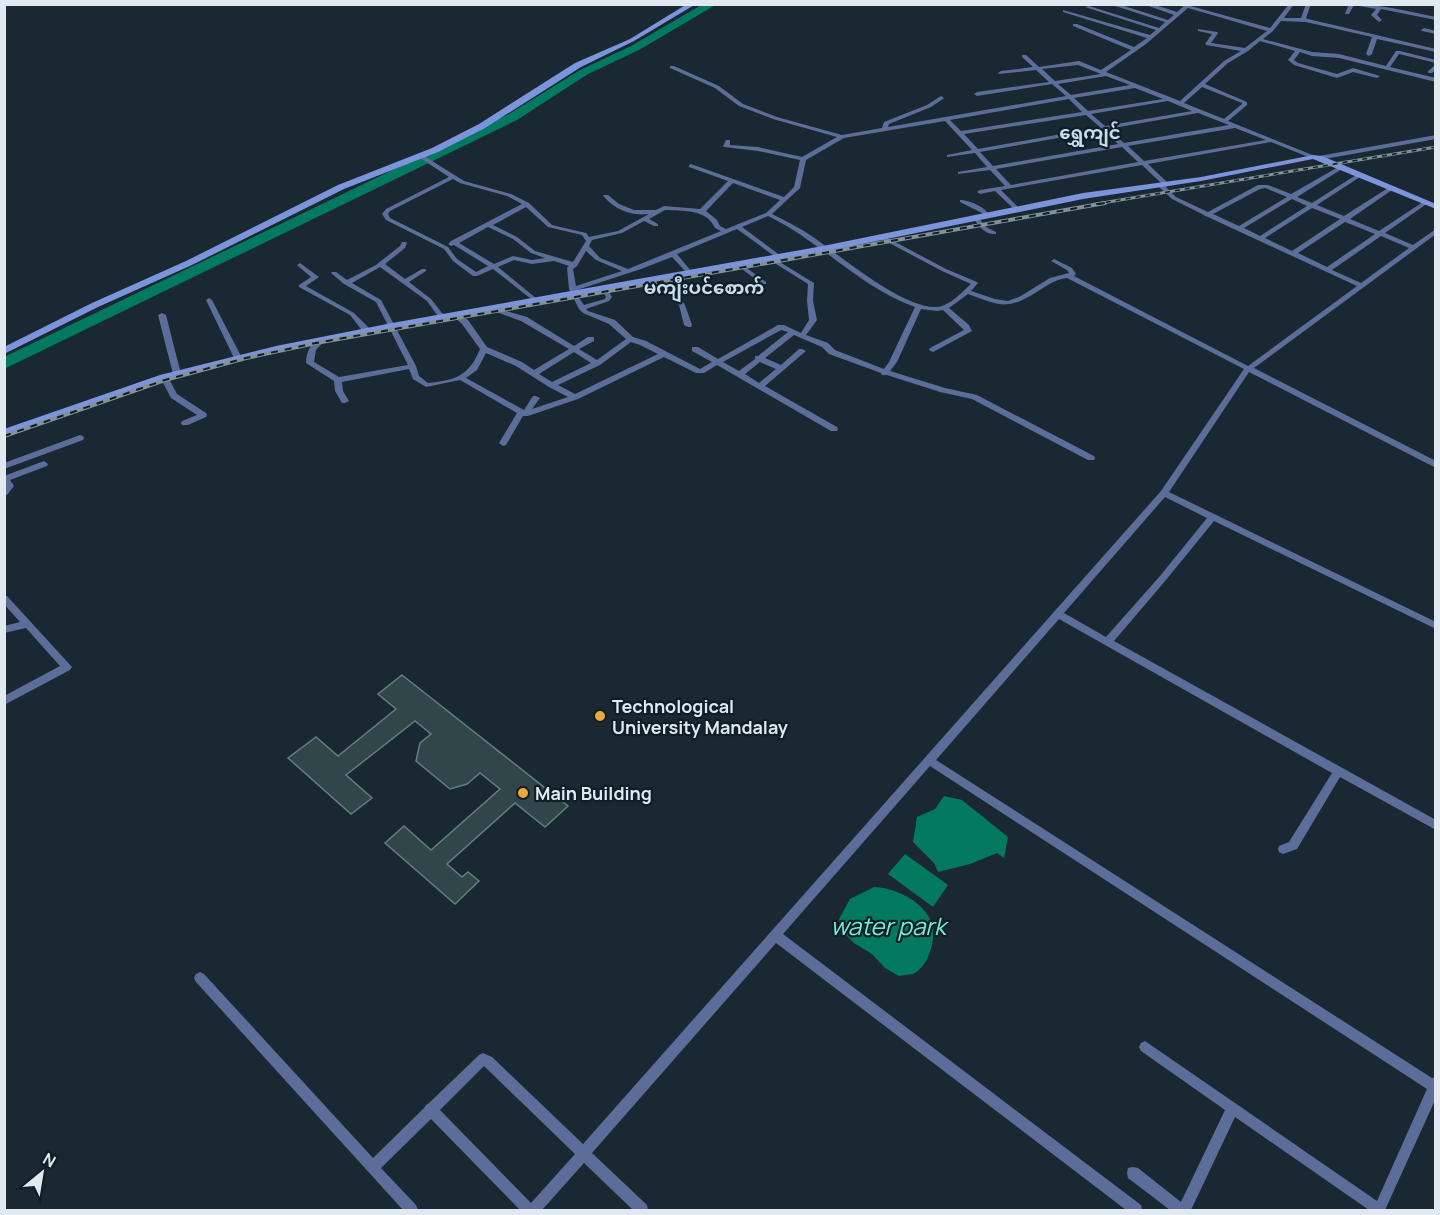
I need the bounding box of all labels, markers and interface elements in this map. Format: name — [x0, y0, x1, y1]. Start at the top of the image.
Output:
district label: ရွှေကျင် — [1059, 120, 1121, 148]
district label: မကျီးပင်စောက် — [644, 275, 764, 303]
place label: Technological University Mandalay — [612, 694, 788, 739]
marker: Technological University Mandalay — [593, 709, 607, 723]
place label: Main Building — [535, 781, 652, 805]
marker: Main Building — [516, 786, 530, 800]
water label: water park — [830, 909, 949, 942]
north arrow — [12, 1143, 72, 1203]
text: N — [39, 1148, 60, 1172]

